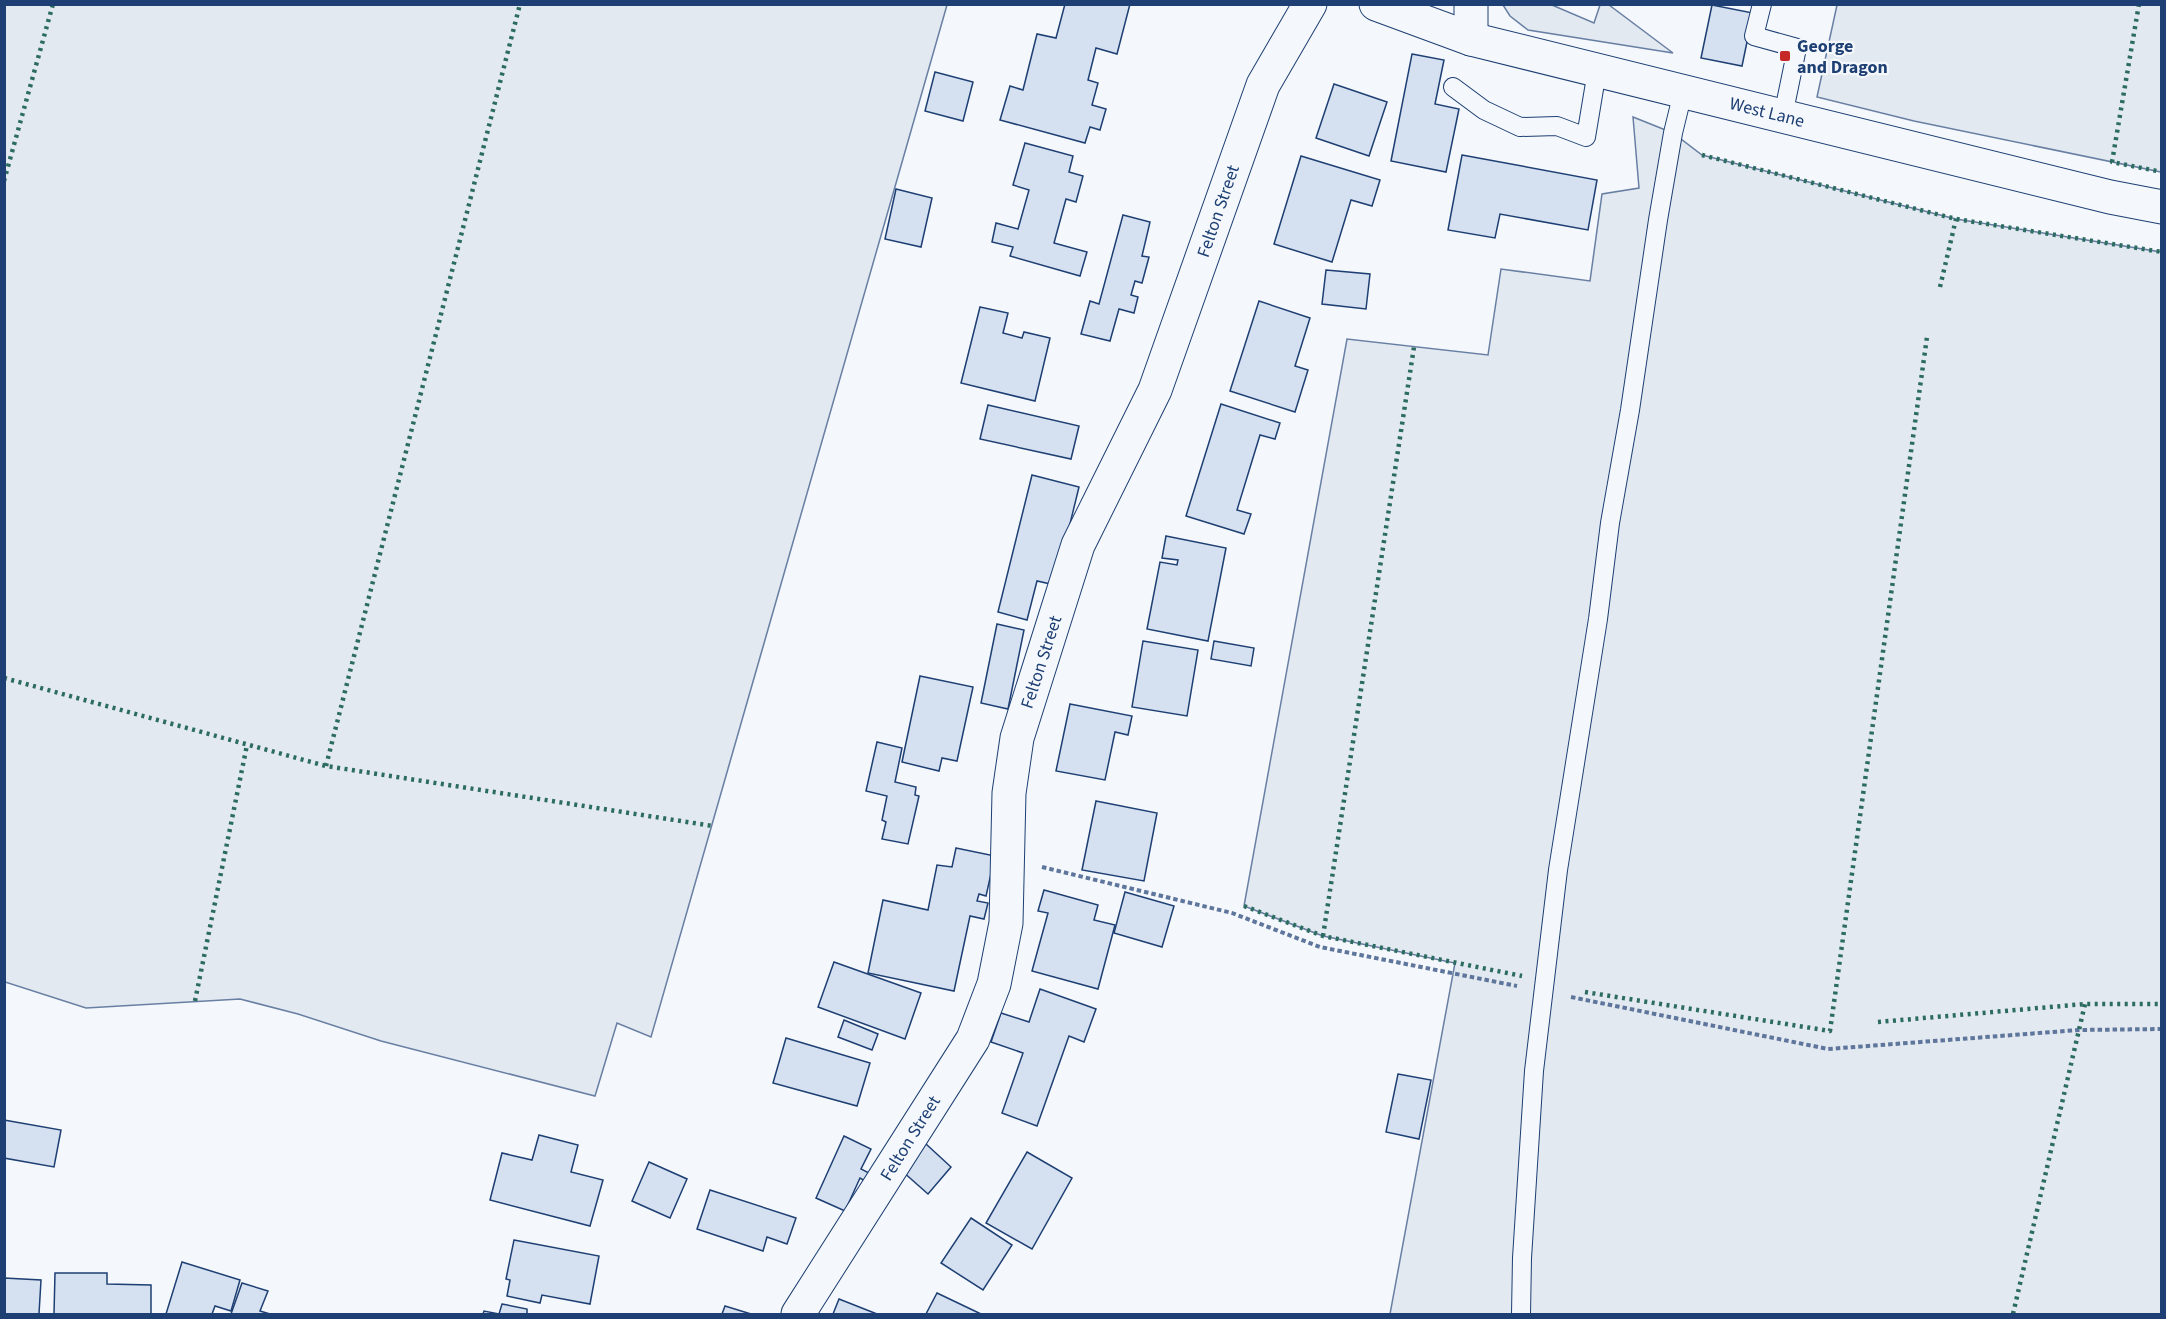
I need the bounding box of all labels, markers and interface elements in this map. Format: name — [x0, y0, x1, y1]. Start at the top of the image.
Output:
place label: George and Dragon — [1797, 34, 1888, 80]
marker: George and Dragon — [1778, 49, 1792, 63]
street label: West Lane — [1727, 91, 1807, 134]
street label: Felton Street — [1191, 162, 1246, 261]
street label: Felton Street — [1015, 612, 1068, 712]
street label: Felton Street — [874, 1091, 947, 1186]

